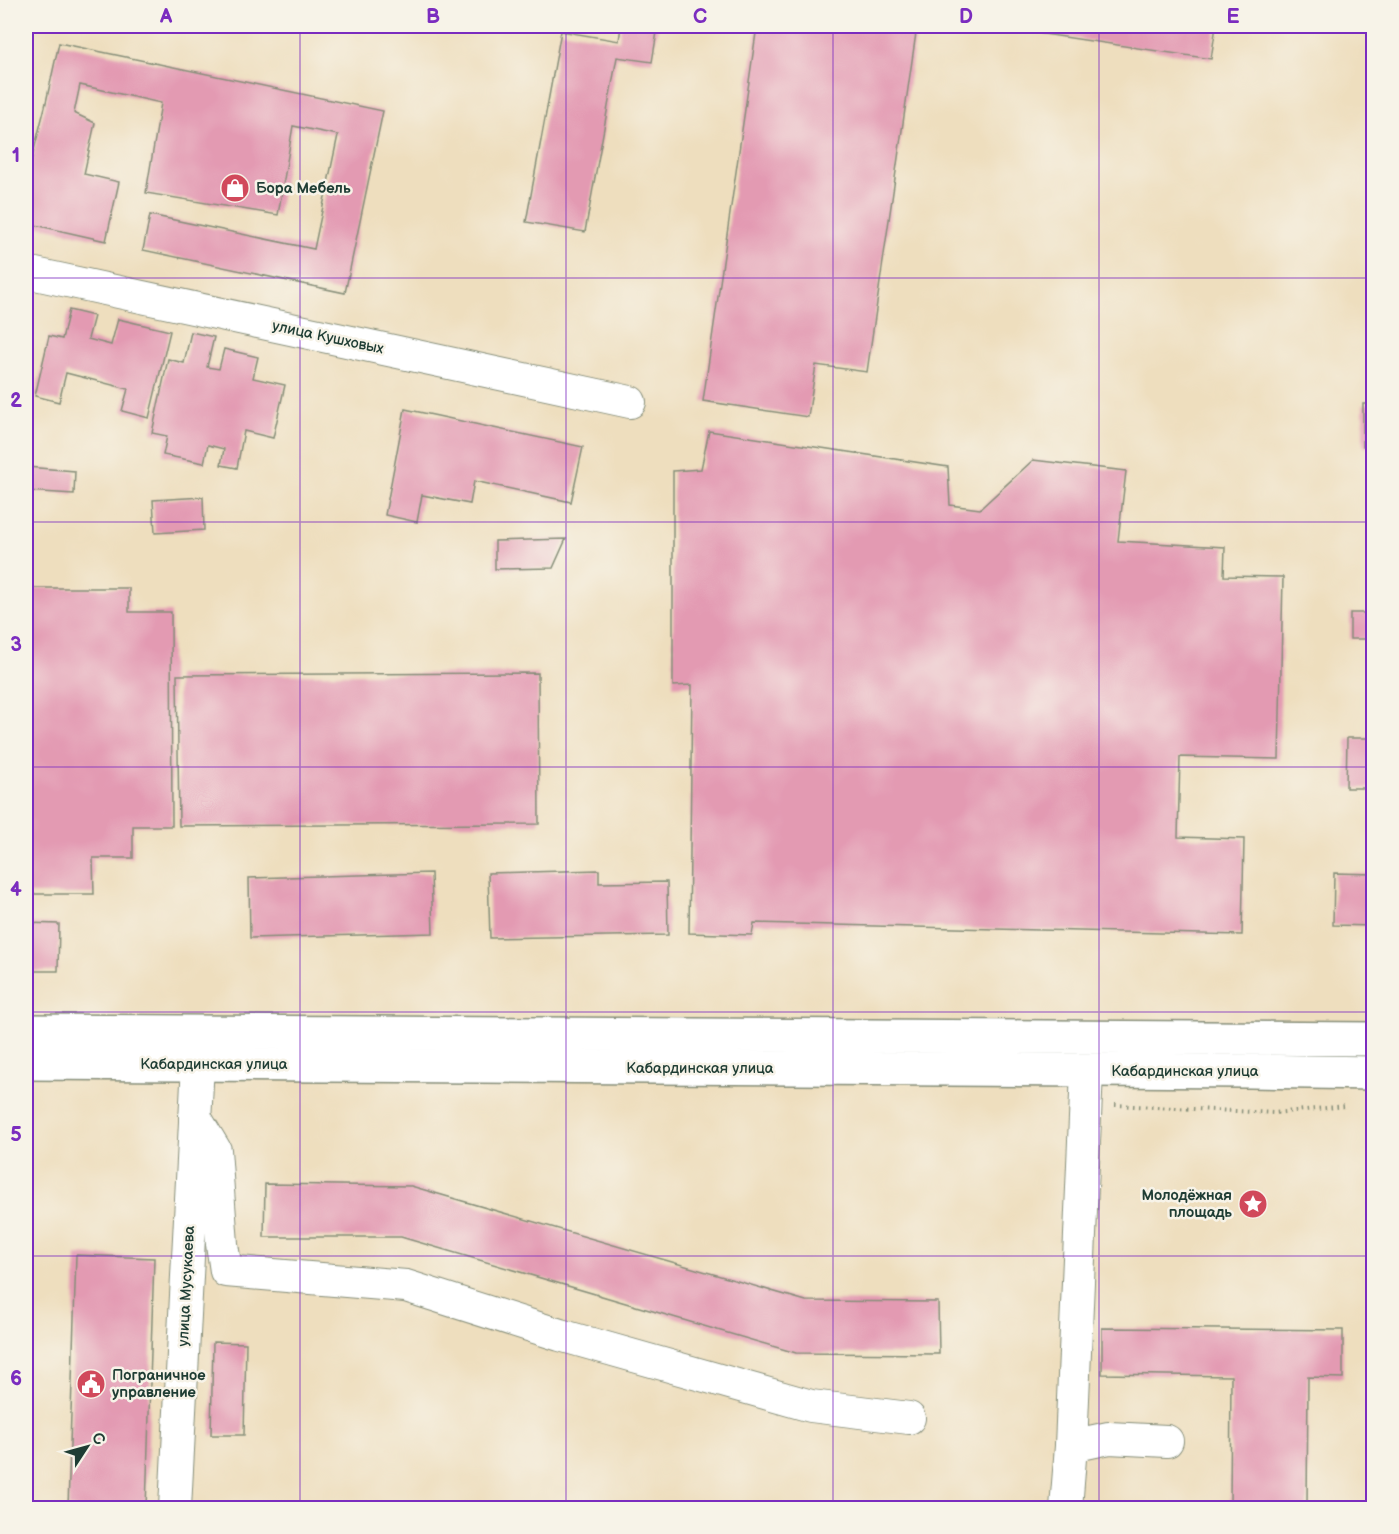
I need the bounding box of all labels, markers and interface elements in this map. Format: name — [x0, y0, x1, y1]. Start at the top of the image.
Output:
text: A — [159, 5, 173, 29]
text: B — [426, 5, 440, 29]
text: C — [693, 5, 707, 29]
text: D — [959, 5, 973, 29]
text: E — [1227, 5, 1240, 29]
text: 1 — [12, 144, 20, 168]
shop icon: Бора Мебель — [219, 172, 251, 204]
place label: Бора Мебель — [256, 179, 351, 198]
street label: улица Кушховых — [270, 316, 386, 359]
text: 2 — [10, 389, 22, 413]
text: 3 — [10, 633, 22, 657]
text: 4 — [10, 878, 22, 902]
street label: Кабардинская улица — [140, 1055, 288, 1074]
street label: Кабардинская улица — [626, 1059, 774, 1078]
street label: Кабардинская улица — [1111, 1062, 1259, 1081]
text: 5 — [10, 1123, 22, 1147]
place label: Молодёжная площадь — [1141, 1186, 1232, 1222]
place icon: Молодёжная площадь — [1237, 1188, 1269, 1220]
street label: улица Мусукаева — [174, 1225, 199, 1347]
place label: Пограничное управление — [112, 1366, 206, 1402]
text: 6 — [10, 1367, 22, 1391]
public building icon: Пограничное управление — [75, 1368, 107, 1400]
north arrow — [57, 1417, 117, 1477]
text: С — [87, 1429, 109, 1449]

